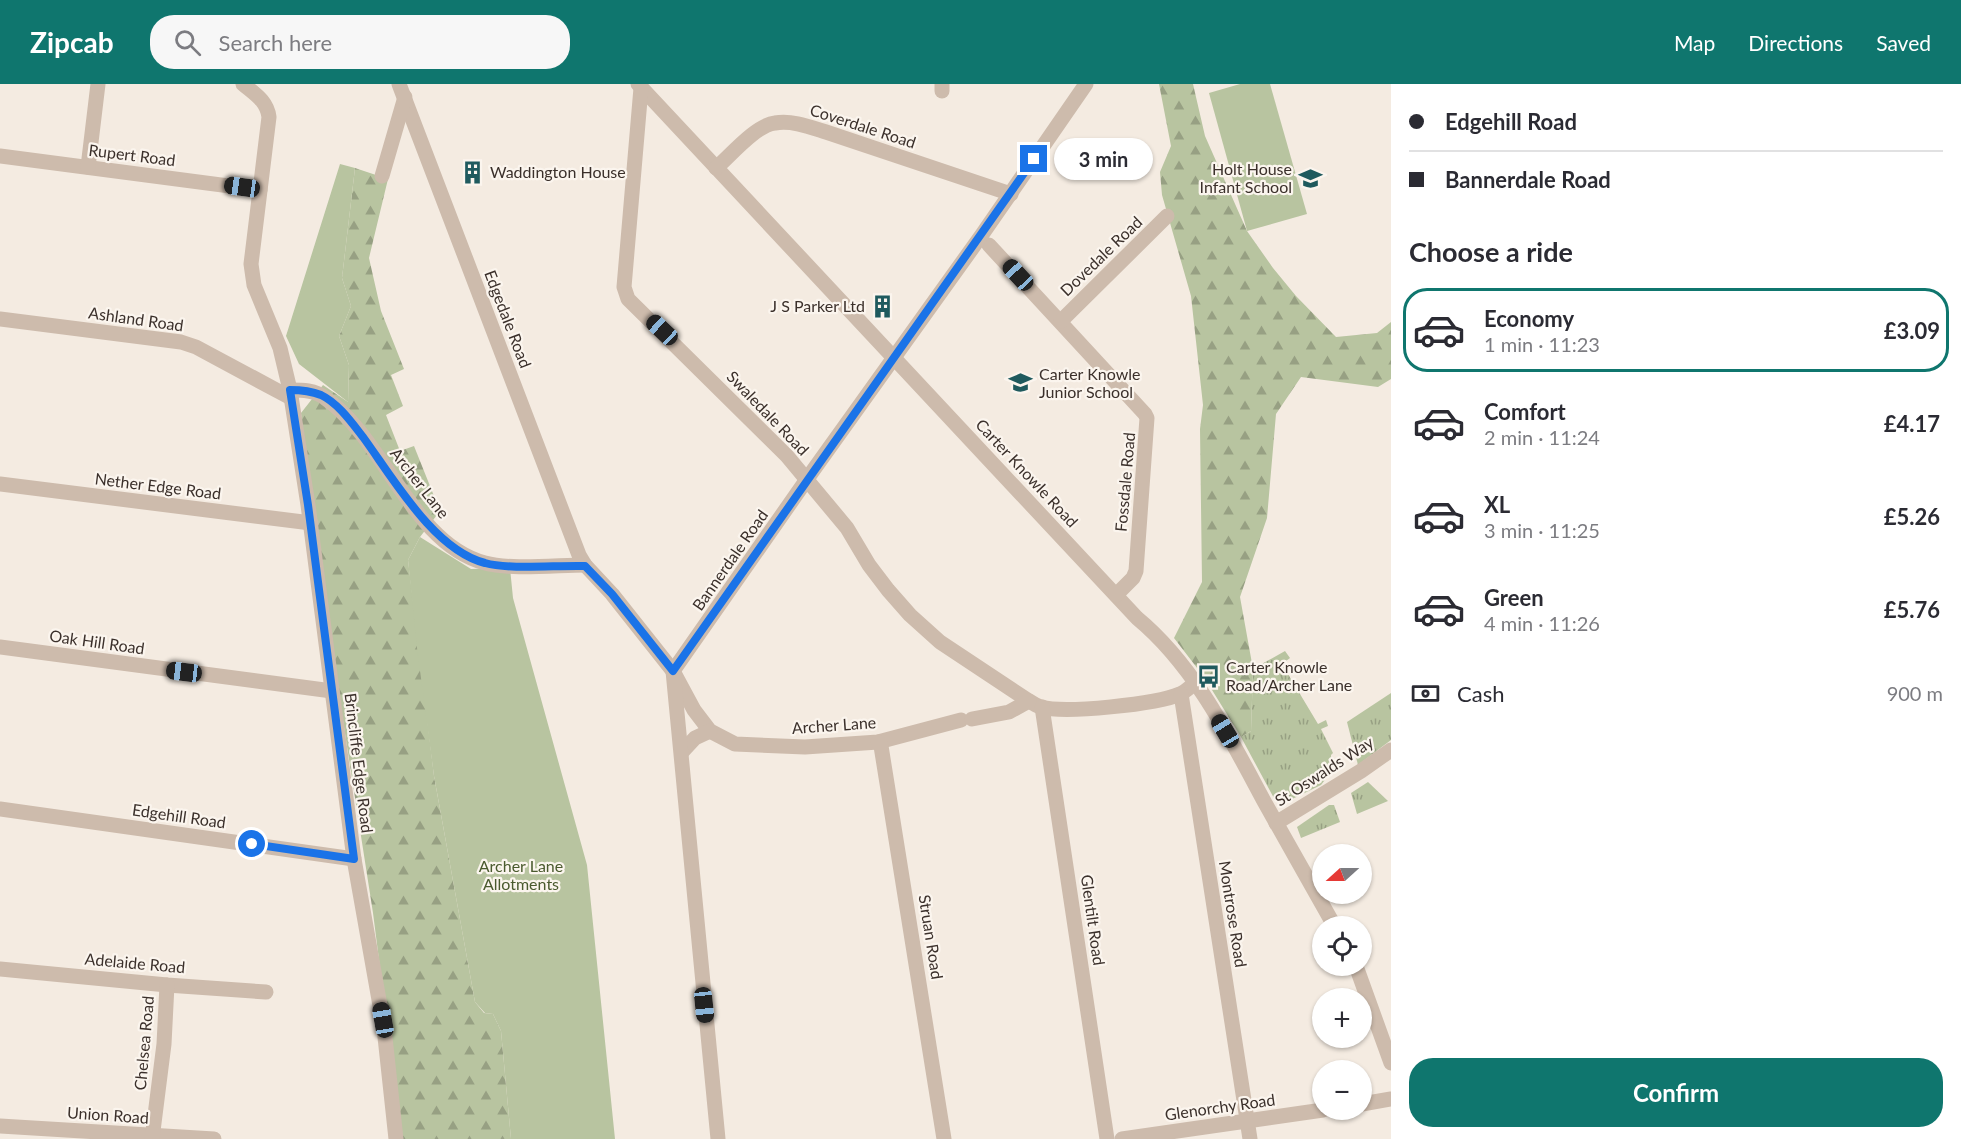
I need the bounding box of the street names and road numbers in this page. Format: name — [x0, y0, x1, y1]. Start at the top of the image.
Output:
street label: Coverdale Road — [808, 99, 918, 152]
street label: Rupert Road — [88, 140, 176, 169]
street label: Dovedale Road — [1056, 212, 1145, 299]
street label: Edgedale Road — [481, 267, 536, 370]
street label: Ashland Road — [87, 302, 185, 335]
street label: Swaledale Road — [723, 367, 813, 459]
street label: Carter Knowle Road — [972, 415, 1082, 531]
street label: Fossdale Road — [1111, 431, 1138, 533]
street label: Archer Lane — [387, 444, 454, 522]
street label: Nether Edge Road — [94, 468, 222, 503]
street label: Bannerdale Road — [688, 506, 771, 614]
street label: Oak Hill Road — [48, 625, 146, 658]
street label: Brincliffe Edge Road — [341, 692, 378, 834]
street label: Archer Lane — [791, 712, 877, 737]
street label: St Oswalds Way — [1271, 731, 1377, 809]
street label: Edgehill Road — [131, 800, 227, 831]
street label: Montrose Road — [1216, 859, 1251, 969]
street label: Glentilt Road — [1078, 873, 1109, 967]
street label: Struan Road — [915, 893, 948, 981]
street label: Adelaide Road — [84, 949, 186, 976]
street label: Chelsea Road — [130, 995, 157, 1091]
street label: Glenorchy Road — [1164, 1089, 1276, 1124]
street label: Union Road — [67, 1102, 150, 1127]

